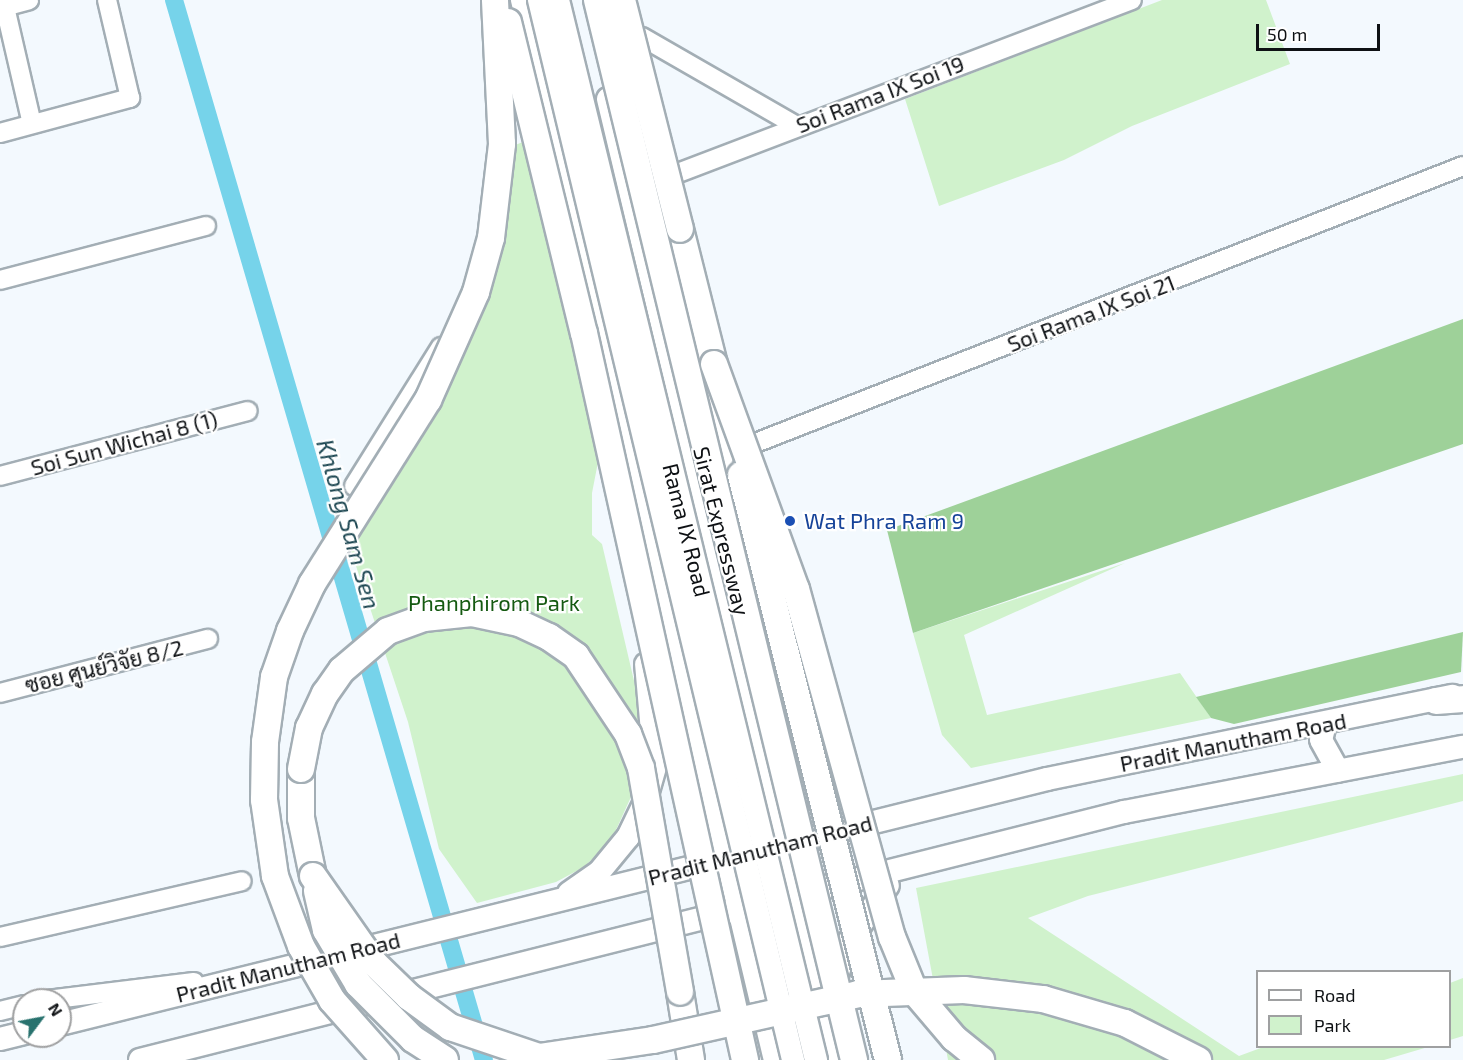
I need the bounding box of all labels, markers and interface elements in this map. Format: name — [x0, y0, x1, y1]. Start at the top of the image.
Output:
scale bar — [1259, 12, 1384, 50]
text: 50 m — [1267, 23, 1307, 45]
street label: Soi Rama IX Soi 19 — [792, 50, 968, 138]
street label: Soi Rama IX Soi 21 — [1003, 269, 1179, 357]
street label: Soi Sun Wichai 8 (1) — [28, 405, 220, 481]
water label: Khlong Sam Sen — [311, 436, 387, 612]
street label: Sirat Expressway — [688, 444, 756, 618]
street label: Rama IX Road — [658, 460, 716, 600]
place label: Wat Phra Ram 9 — [804, 508, 964, 534]
marker: Wat Phra Ram 9 — [781, 512, 799, 530]
park label: Phanphirom Park — [408, 590, 580, 616]
street label: ซอย ศูนย์วิจัย 8/2 — [22, 634, 186, 698]
street label: Pradit Manutham Road — [1118, 707, 1348, 777]
street label: Pradit Manutham Road — [645, 809, 875, 891]
street label: Pradit Manutham Road — [173, 926, 403, 1008]
legend — [1256, 970, 1451, 1048]
text: Road — [1314, 984, 1355, 1006]
north arrow — [12, 988, 72, 1048]
text: N — [45, 999, 67, 1019]
text: Park — [1314, 1014, 1351, 1036]

